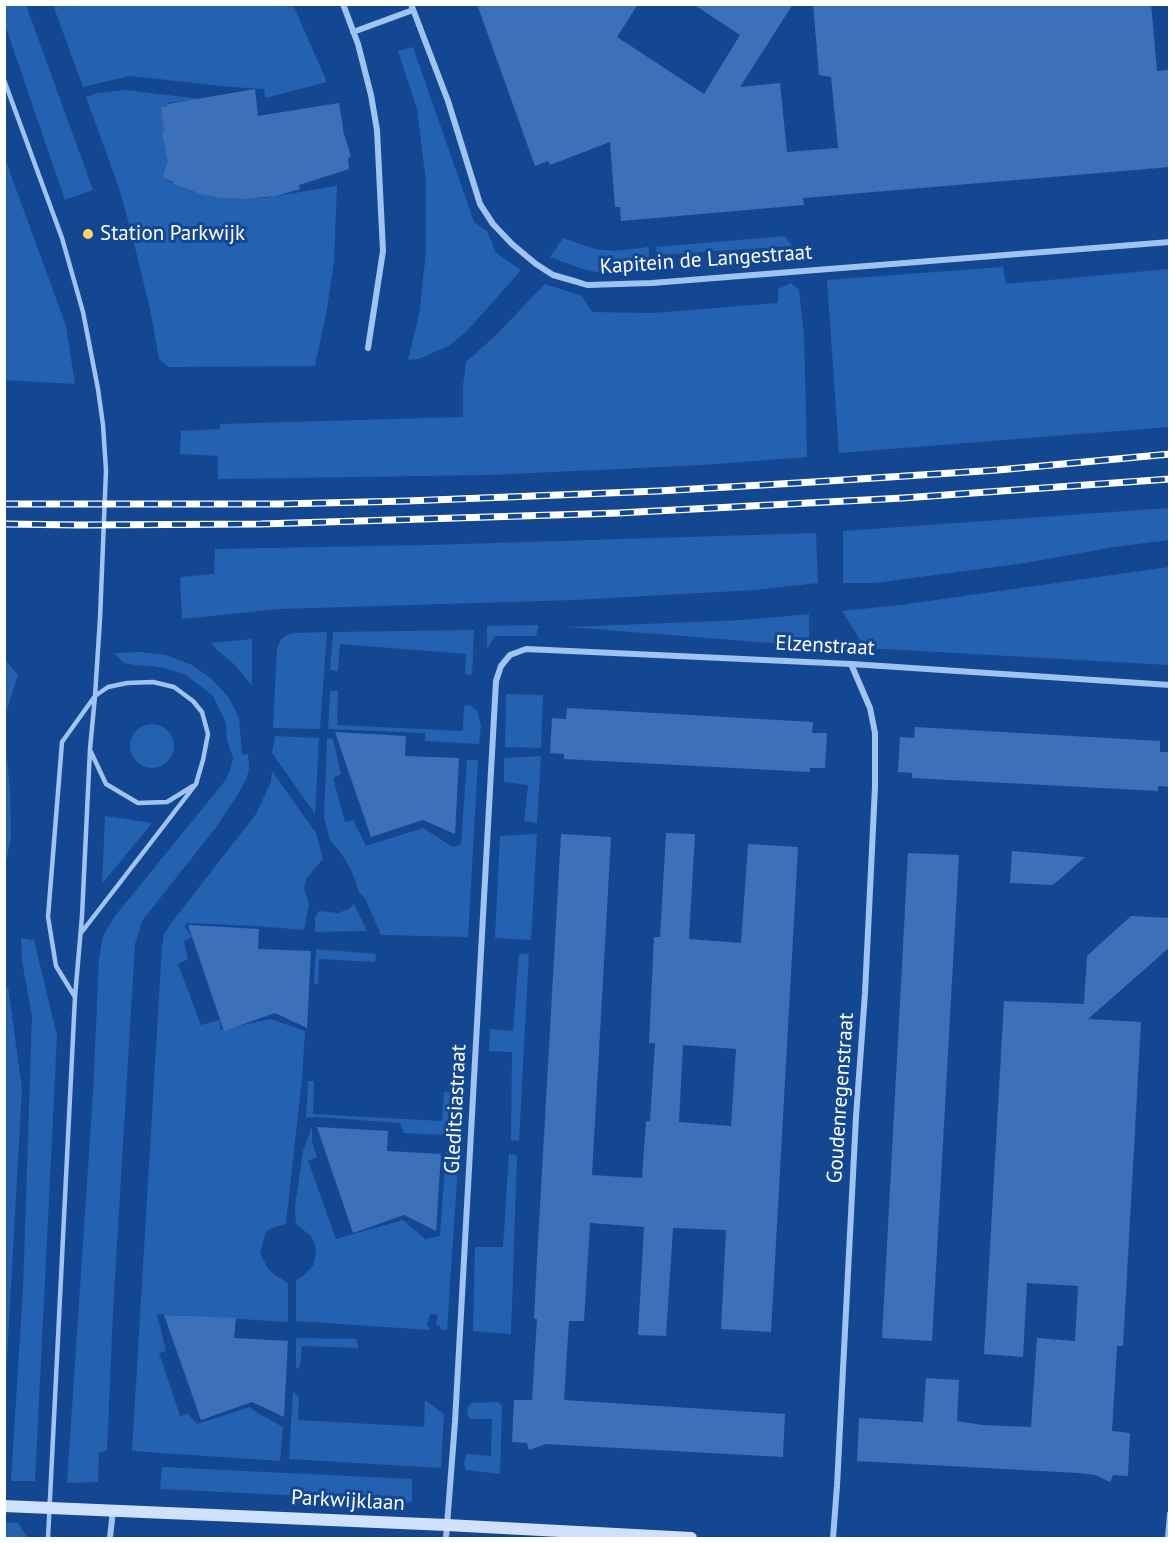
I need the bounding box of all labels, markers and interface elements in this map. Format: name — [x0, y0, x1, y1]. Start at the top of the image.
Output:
place label: Station Parkwijk — [100, 221, 245, 247]
marker: Station Parkwijk — [81, 227, 95, 241]
street label: Kapitein de Langestraat — [599, 240, 813, 280]
street label: Elzenstraat — [775, 631, 875, 661]
street label: Goudenregenstraat — [822, 1012, 860, 1184]
street label: Gleditsiastraat — [440, 1044, 472, 1174]
street label: Parkwijklaan — [291, 1485, 405, 1517]

